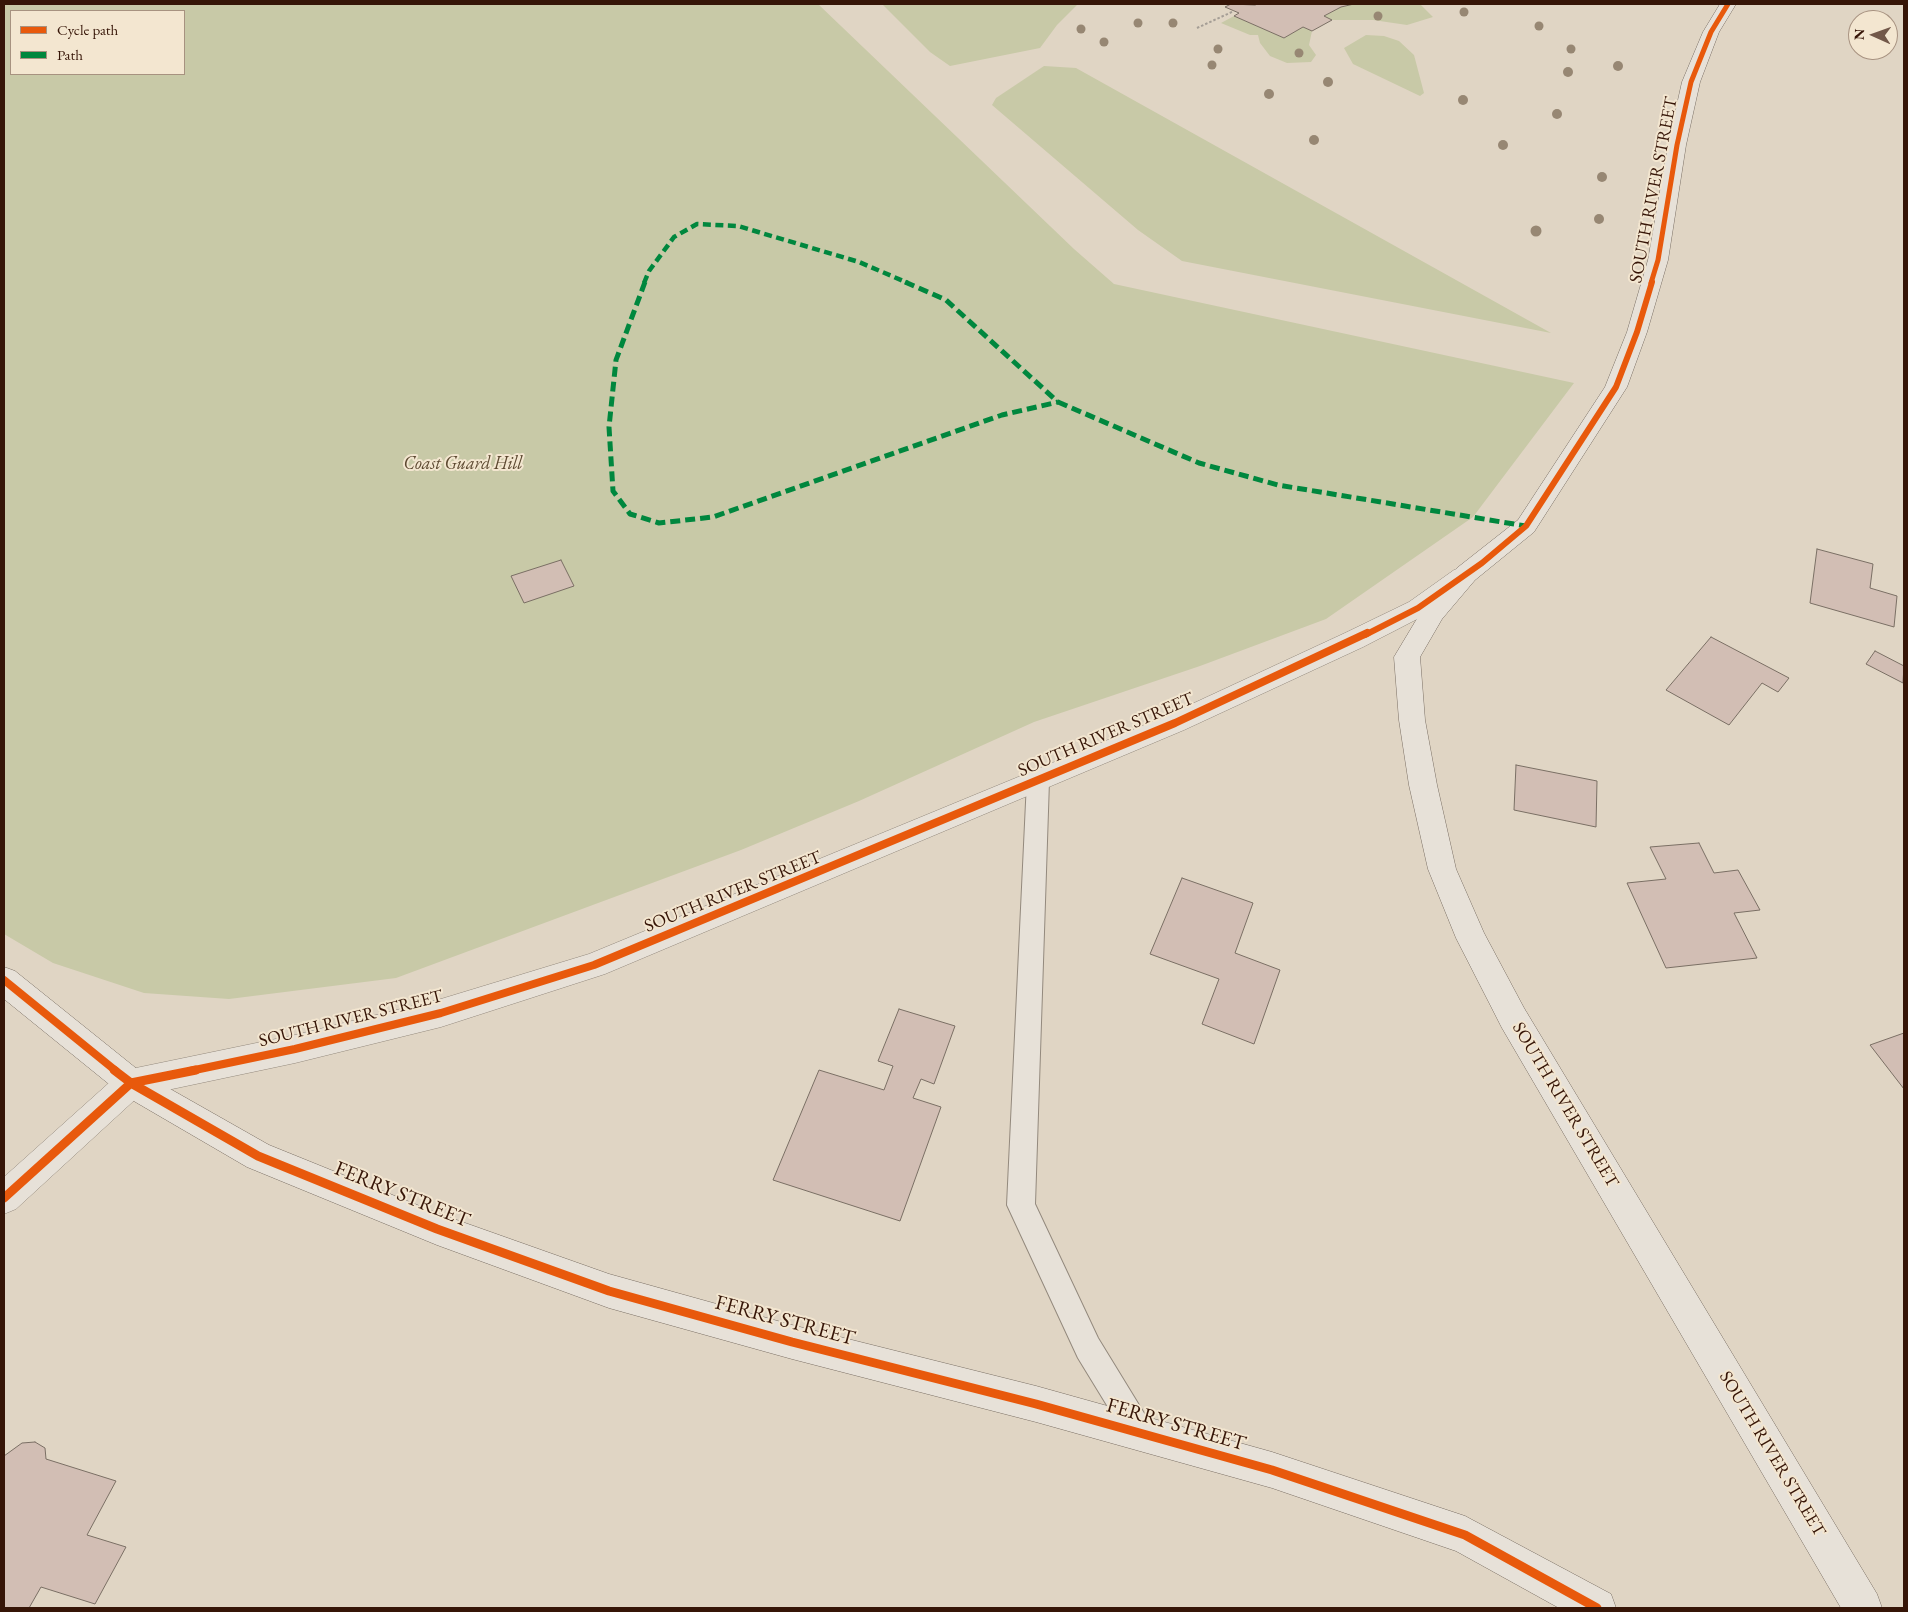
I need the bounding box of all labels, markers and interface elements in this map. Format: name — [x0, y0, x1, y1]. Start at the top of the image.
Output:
legend — [10, 10, 185, 75]
north arrow — [1848, 10, 1898, 60]
text: Cycle path — [57, 20, 118, 39]
text: N — [1850, 29, 1868, 40]
text: Path — [57, 45, 83, 64]
street label: SOUTH RIVER STREET — [1625, 95, 1683, 285]
park label: Coast Guard Hill — [404, 453, 522, 475]
street label: SOUTH RIVER STREET — [1015, 688, 1197, 782]
street label: SOUTH RIVER STREET — [641, 847, 825, 937]
street label: SOUTH RIVER STREET — [257, 986, 445, 1052]
street label: SOUTH RIVER STREET — [1507, 1018, 1623, 1192]
street label: FERRY STREET — [331, 1156, 473, 1234]
street label: FERRY STREET — [712, 1290, 858, 1352]
street label: SOUTH RIVER STREET — [1714, 1367, 1830, 1541]
street label: FERRY STREET — [1103, 1393, 1249, 1457]

